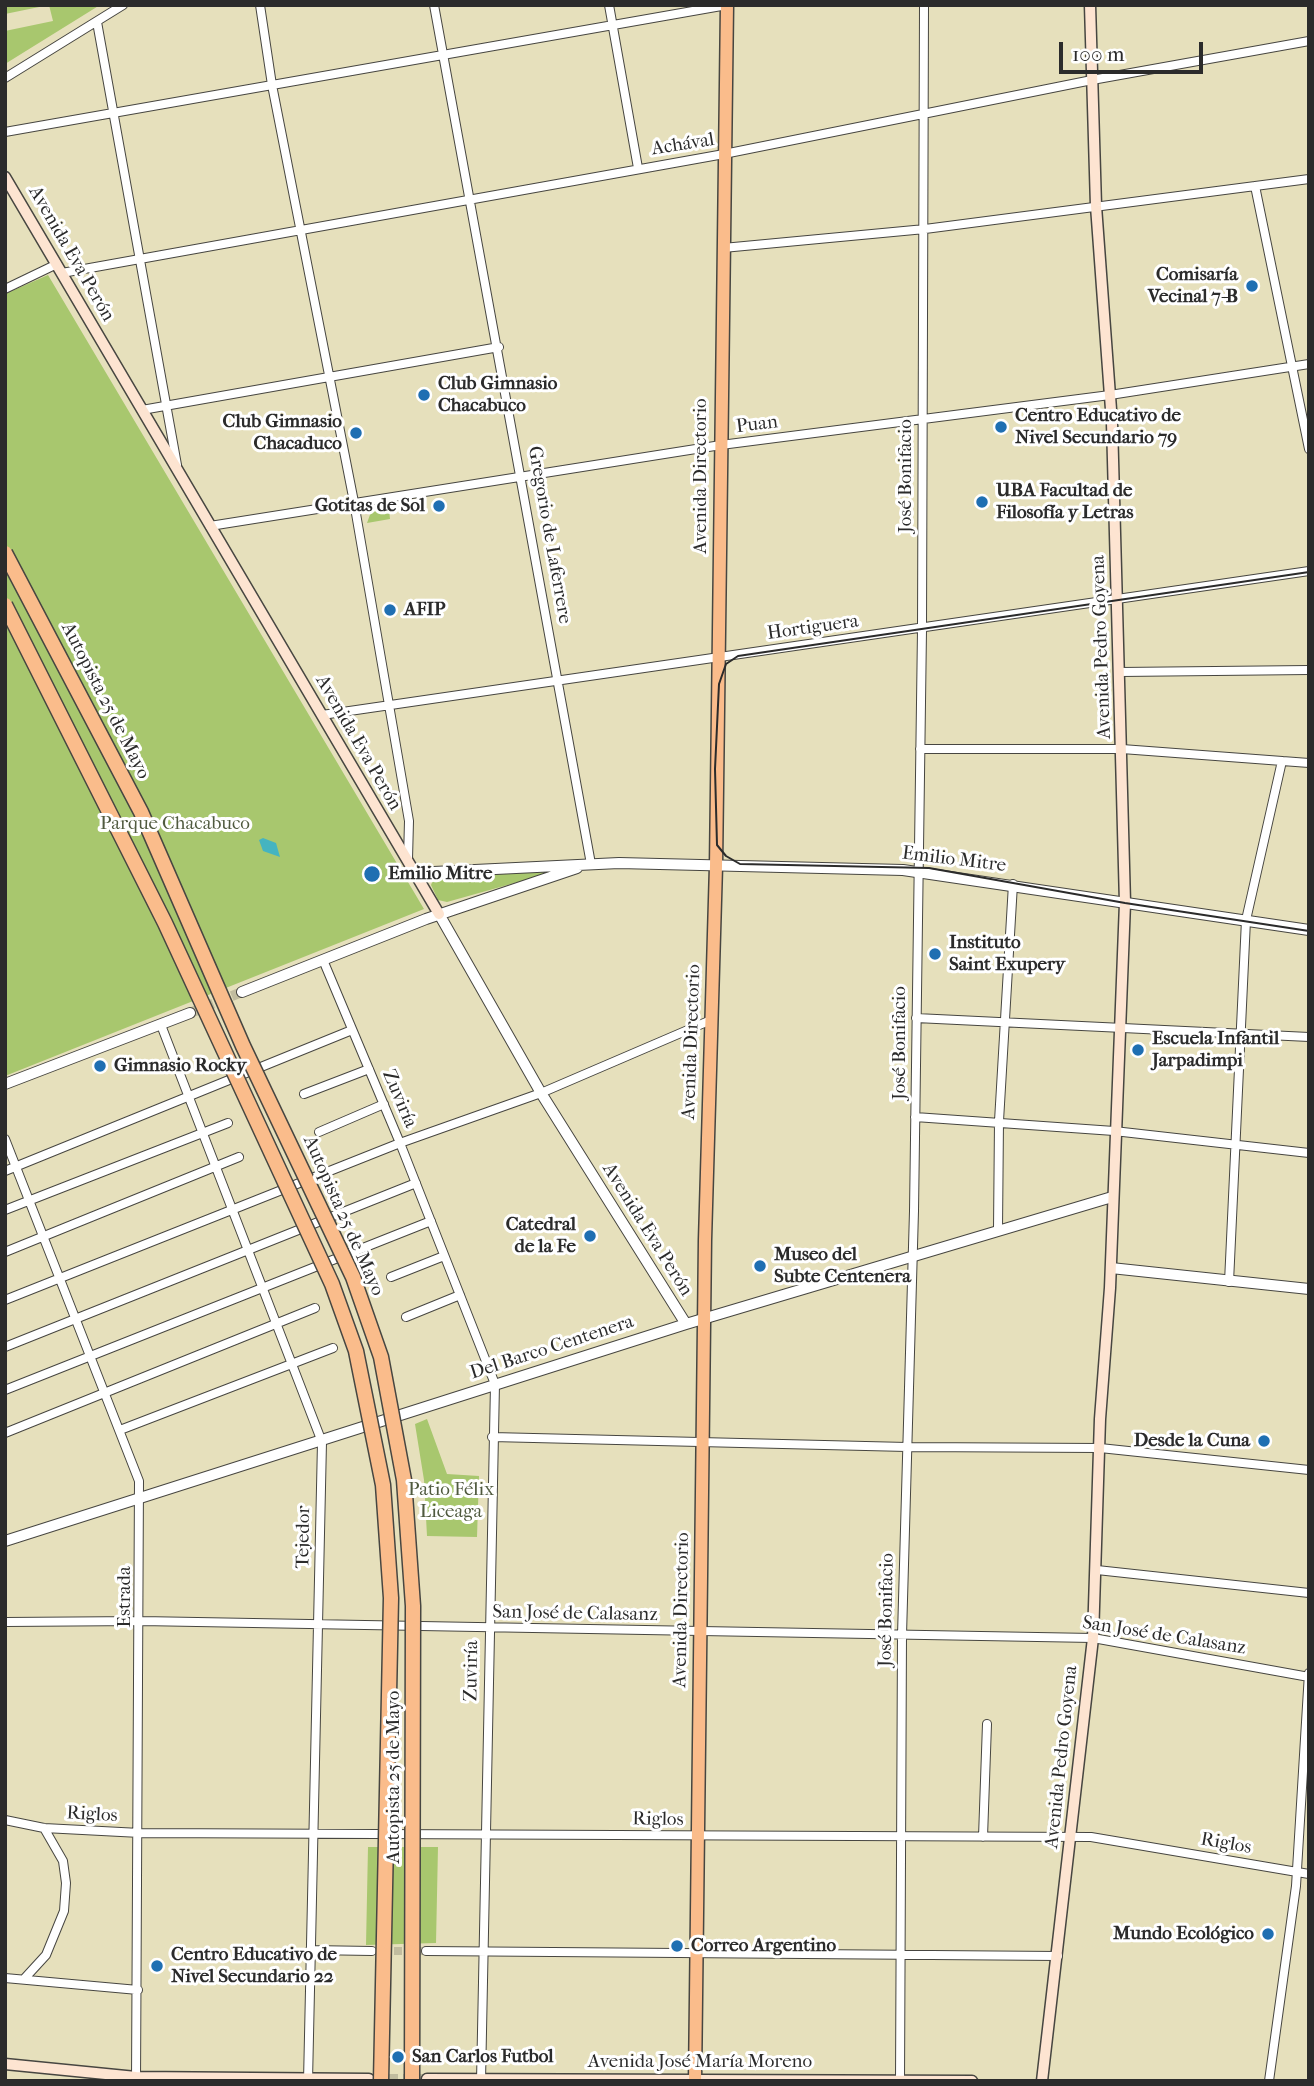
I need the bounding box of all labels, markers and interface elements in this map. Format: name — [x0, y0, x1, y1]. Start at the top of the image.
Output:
scale bar — [1062, 28, 1206, 72]
text: 100 m — [1072, 42, 1125, 66]
street label: Achával — [650, 129, 716, 161]
street label: Avenida Eva Perón — [23, 182, 119, 326]
place label: Comisaría Vecinal 7-B — [1148, 264, 1238, 308]
marker: Comisaría Vecinal 7-B — [1244, 278, 1260, 294]
place label: Club Gimnasio Chacabuco — [438, 373, 557, 417]
marker: Club Gimnasio Chacabuco — [416, 387, 432, 403]
street label: Avenida Directorio — [690, 398, 712, 554]
place label: Centro Educativo de Nivel Secundario 79 — [1015, 405, 1181, 449]
place label: Club Gimnasio Chacaduco — [223, 411, 342, 455]
street label: Puan — [735, 411, 779, 439]
street label: José Bonifacio — [895, 419, 917, 533]
marker: Centro Educativo de Nivel Secundario 79 — [993, 419, 1009, 435]
marker: Club Gimnasio Chacaduco — [348, 425, 364, 441]
street label: Gregorio de Laferrere — [522, 444, 576, 626]
place label: UBA Facultad de Filosofía y Letras — [996, 480, 1134, 524]
marker: UBA Facultad de Filosofía y Letras — [974, 494, 990, 510]
place label: Gotitas de Sol — [315, 495, 425, 517]
marker: Gotitas de Sol — [431, 498, 447, 514]
street label: Avenida Pedro Goyena — [1087, 555, 1117, 739]
place label: AFIP — [404, 599, 445, 621]
marker: AFIP — [382, 602, 398, 618]
street label: Hortiguera — [766, 610, 860, 646]
street label: Autopista 25 de Mayo — [56, 619, 154, 783]
street label: Avenida Eva Perón — [310, 671, 406, 815]
park label: Parque Chacabuco — [100, 813, 250, 835]
street label: Emilio Mitre — [901, 842, 1007, 878]
place label: Emilio Mitre — [388, 863, 492, 885]
marker: Emilio Mitre — [362, 864, 382, 884]
place label: Instituto Saint Exupery — [949, 932, 1065, 976]
marker: Instituto Saint Exupery — [927, 946, 943, 962]
street label: Avenida Directorio — [678, 964, 706, 1120]
street label: José Bonifacio — [889, 986, 911, 1100]
place label: Escuela Infantil Jarpadimpi — [1152, 1028, 1279, 1072]
marker: Escuela Infantil Jarpadimpi — [1130, 1042, 1146, 1058]
place label: Gimnasio Rocky — [114, 1055, 246, 1077]
marker: Gimnasio Rocky — [92, 1058, 108, 1074]
street label: Zuviría — [377, 1066, 421, 1132]
street label: Autopista 25 de Mayo — [297, 1132, 389, 1300]
street label: Avenida Eva Perón — [597, 1159, 697, 1301]
place label: Catedral de la Fe — [506, 1214, 576, 1258]
marker: Catedral de la Fe — [582, 1228, 598, 1244]
place label: Museo del Subte Centenera — [774, 1244, 911, 1288]
marker: Museo del Subte Centenera — [752, 1258, 768, 1274]
street label: Del Barco Centenera — [467, 1311, 637, 1385]
place label: Desde la Cuna — [1134, 1430, 1250, 1452]
marker: Desde la Cuna — [1256, 1433, 1272, 1449]
park label: Patio Félix Liceaga — [408, 1479, 494, 1523]
street label: Tejedor — [292, 1505, 316, 1569]
street label: Avenida Directorio — [669, 1532, 695, 1688]
street label: José Bonifacio — [875, 1553, 899, 1667]
street label: Estrada — [114, 1566, 136, 1628]
street label: San José de Calasanz — [492, 1601, 658, 1627]
street label: San José de Calasanz — [1081, 1612, 1247, 1660]
street label: Zuviría — [460, 1640, 484, 1702]
street label: Avenida Pedro Goyena — [1041, 1664, 1083, 1850]
street label: Autopista 25 de Mayo — [383, 1691, 405, 1863]
street label: Riglos — [66, 1802, 118, 1828]
street label: Riglos — [632, 1808, 684, 1832]
street label: Riglos — [1199, 1828, 1253, 1860]
place label: Mundo Ecológico — [1113, 1923, 1254, 1945]
marker: Mundo Ecológico — [1260, 1926, 1276, 1942]
place label: Correo Argentino — [691, 1935, 836, 1957]
marker: Correo Argentino — [669, 1938, 685, 1954]
place label: Centro Educativo de Nivel Secundario 22 — [171, 1944, 337, 1988]
marker: Centro Educativo de Nivel Secundario 22 — [149, 1958, 165, 1974]
place label: San Carlos Futbol — [412, 2046, 553, 2068]
marker: San Carlos Futbol — [390, 2049, 406, 2065]
street label: Avenida José María Moreno — [588, 2051, 812, 2073]

